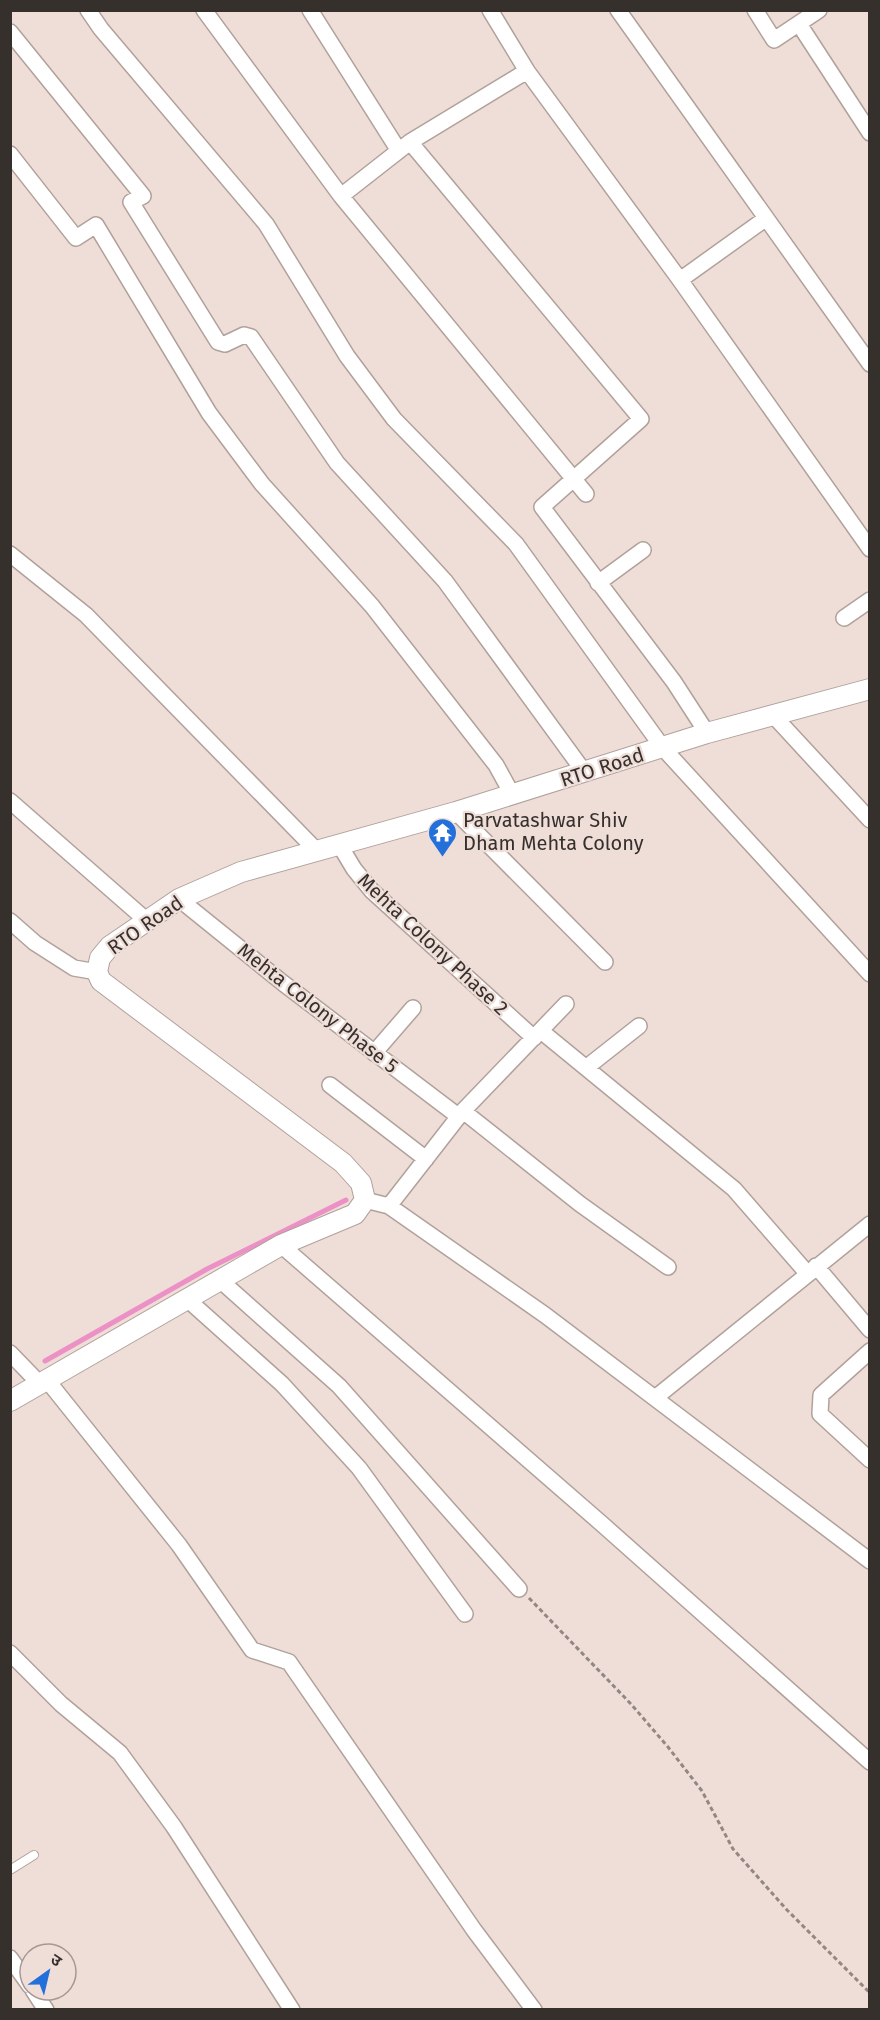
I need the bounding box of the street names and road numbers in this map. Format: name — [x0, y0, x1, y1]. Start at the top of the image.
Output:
street label: RTO Road — [557, 742, 647, 792]
street label: Mehta Colony Phase 2 — [353, 868, 513, 1020]
street label: RTO Road — [103, 890, 187, 960]
street label: Mehta Colony Phase 5 — [233, 938, 403, 1078]

